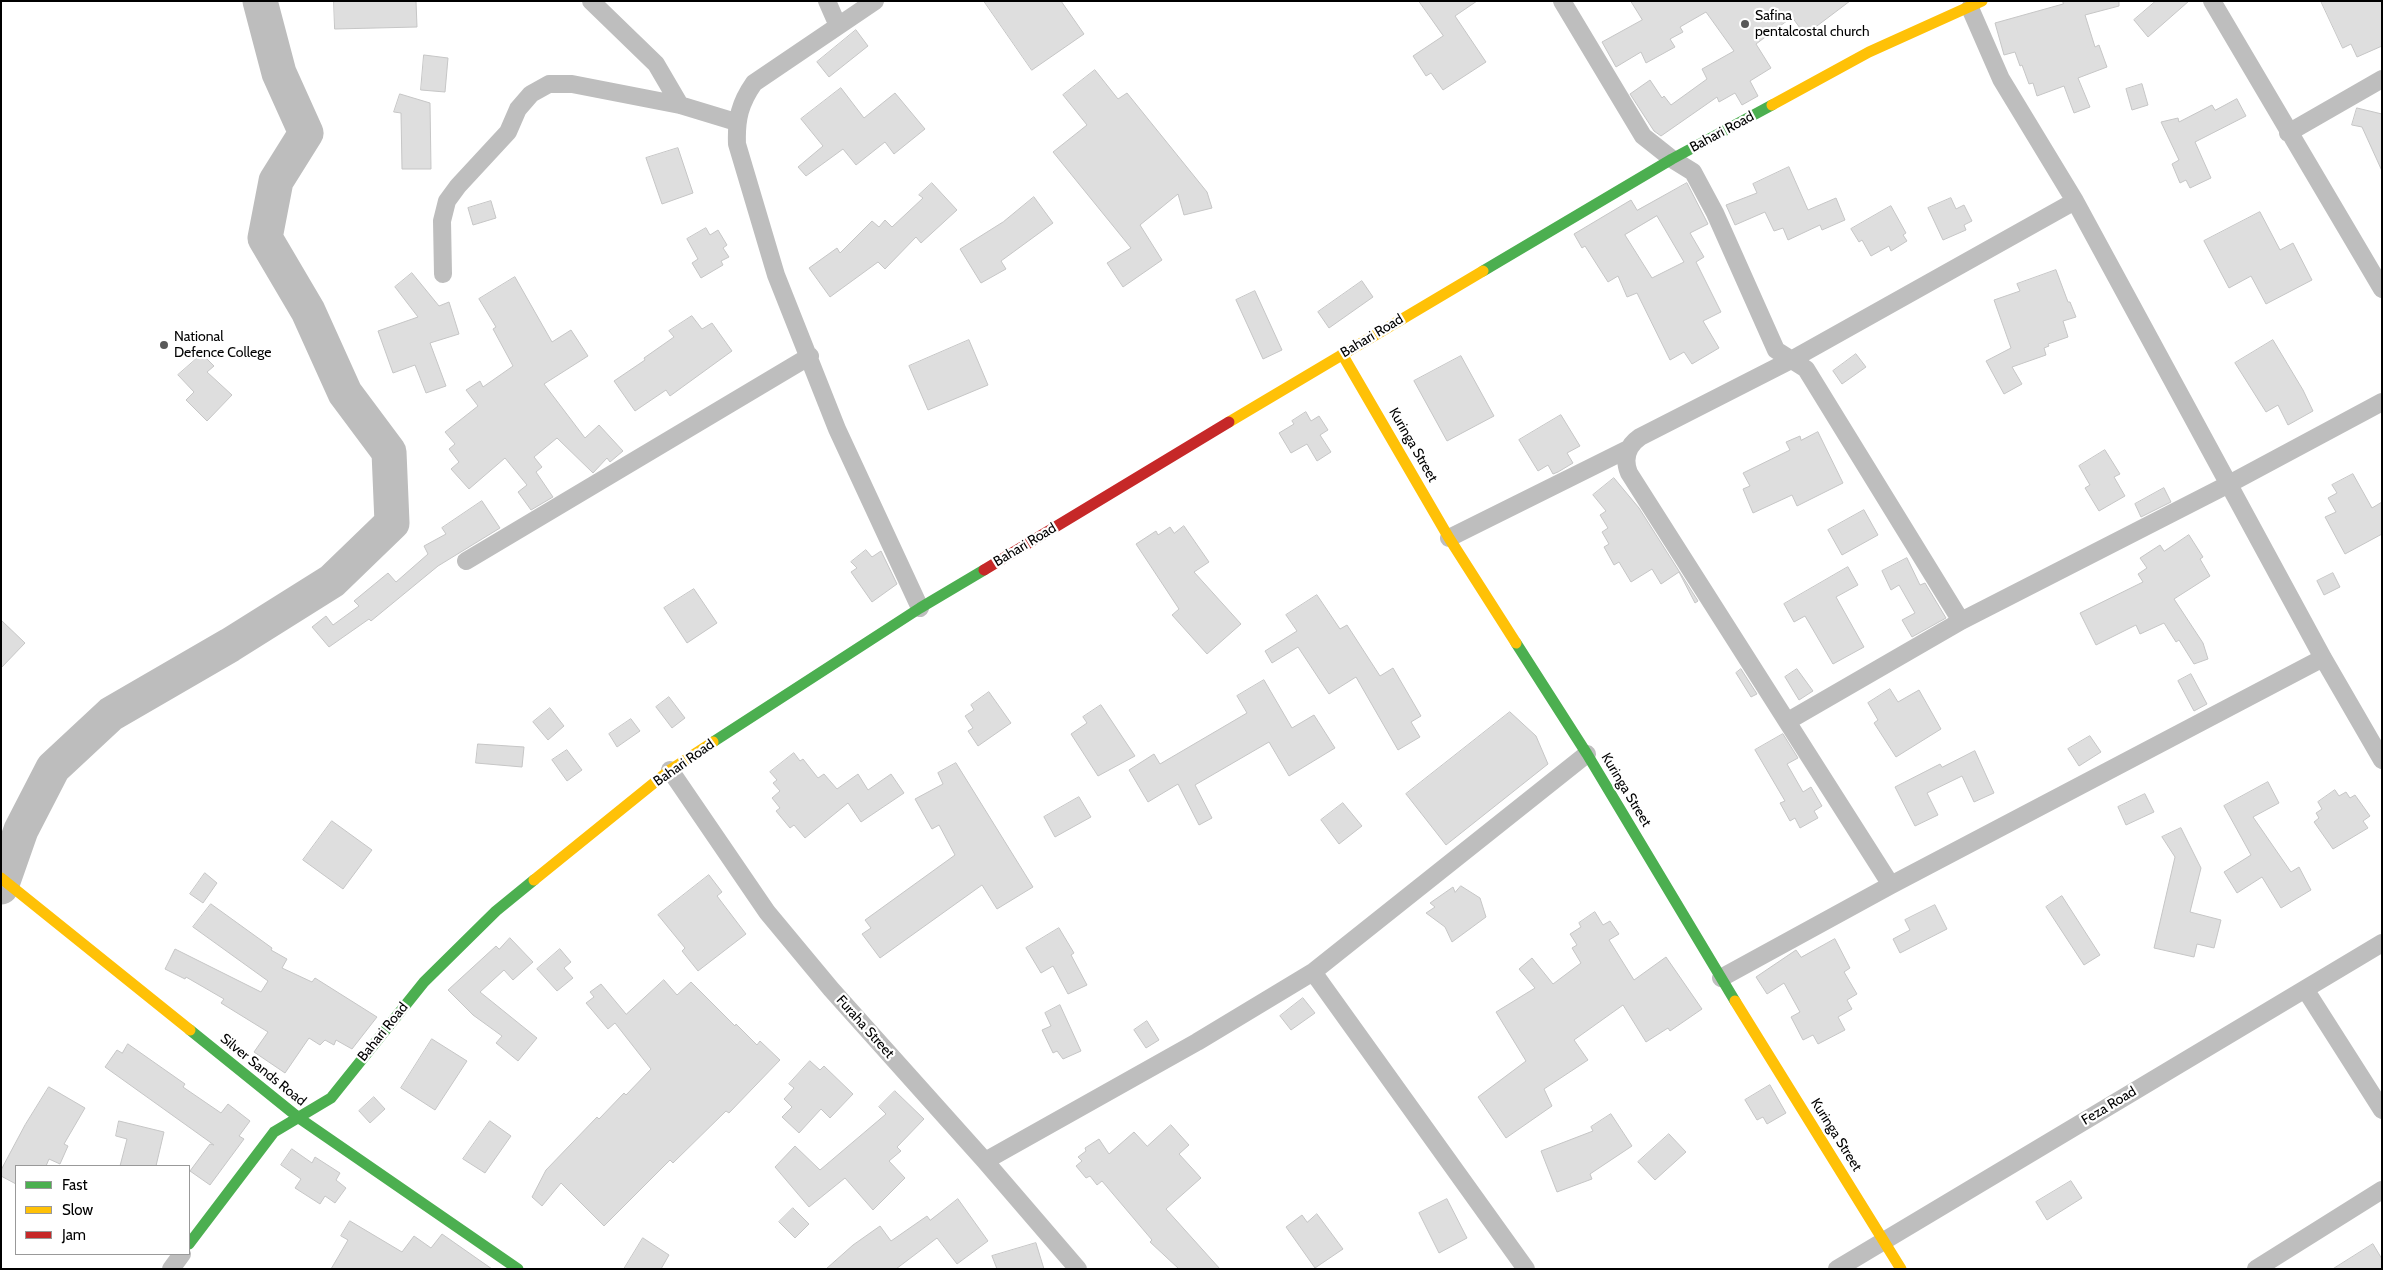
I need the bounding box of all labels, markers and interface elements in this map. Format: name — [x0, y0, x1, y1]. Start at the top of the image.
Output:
place label: Safina pentalcostal church — [1755, 8, 1869, 40]
marker: Safina pentalcostal church — [1739, 18, 1751, 30]
street label: Bahari Road — [1687, 108, 1757, 156]
street label: Bahari Road — [1338, 311, 1406, 361]
place label: National Defence College — [174, 329, 271, 362]
marker: National Defence College — [158, 339, 170, 351]
street label: Kuringa Street — [1385, 405, 1441, 485]
street label: Bahari Road — [991, 520, 1059, 570]
street label: Bahari Road — [650, 736, 718, 790]
street label: Kuringa Street — [1597, 750, 1655, 830]
street label: Furaha Street — [832, 992, 898, 1062]
street label: Bahari Road — [354, 999, 412, 1065]
street label: Silver Sands Road — [217, 1030, 309, 1110]
street label: Feza Road — [2079, 1083, 2139, 1129]
street label: Kuringa Street — [1807, 1095, 1865, 1175]
legend — [15, 1165, 190, 1255]
text: Fast — [62, 1176, 87, 1194]
text: Slow — [62, 1201, 93, 1219]
text: Jam — [62, 1226, 86, 1244]

